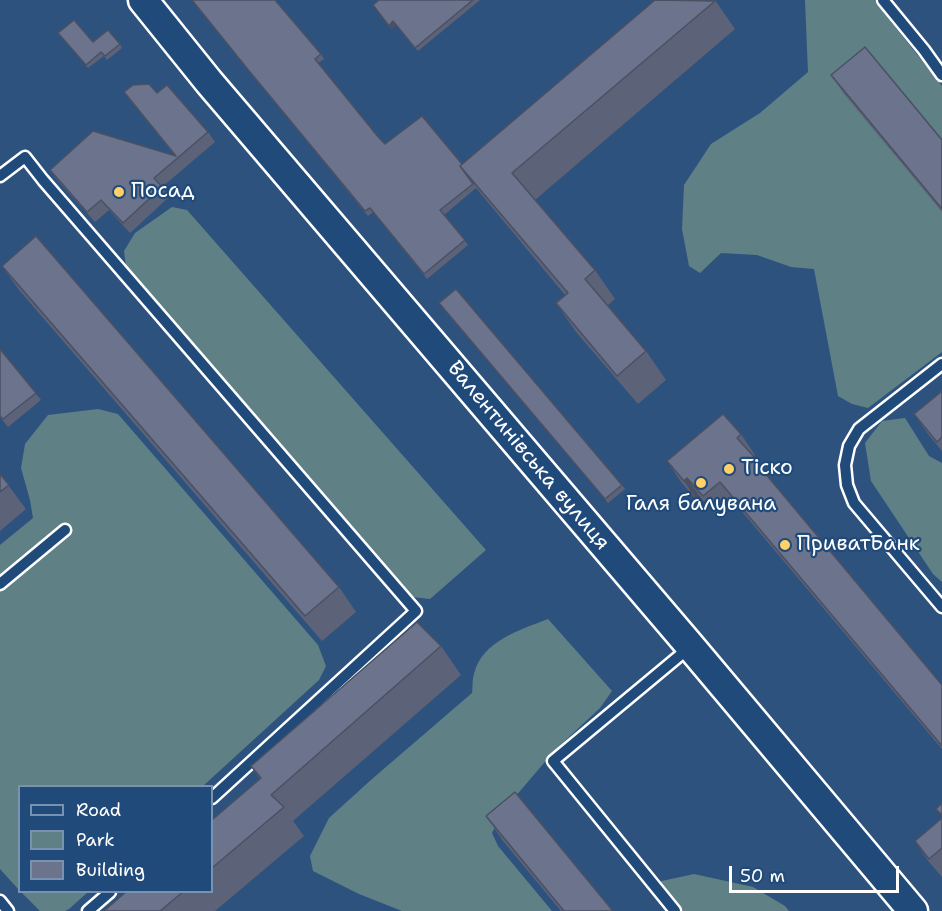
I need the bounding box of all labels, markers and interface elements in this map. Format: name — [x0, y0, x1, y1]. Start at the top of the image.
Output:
place label: Посад — [131, 179, 195, 205]
marker: Посад — [112, 185, 126, 199]
street label: Валентинівська вулиця — [441, 356, 615, 556]
place label: Тіско — [741, 456, 793, 482]
marker: Тіско — [722, 462, 736, 476]
marker: Галя балувана — [694, 476, 708, 490]
place label: Галя балувана — [626, 492, 776, 518]
place label: ПриватБанк — [797, 532, 920, 558]
marker: ПриватБанк — [778, 538, 792, 552]
legend — [18, 785, 213, 893]
text: Road — [76, 798, 121, 822]
text: Park — [76, 828, 115, 852]
scale bar — [732, 854, 902, 892]
text: Building — [76, 858, 145, 882]
text: 50 m — [740, 864, 785, 888]

